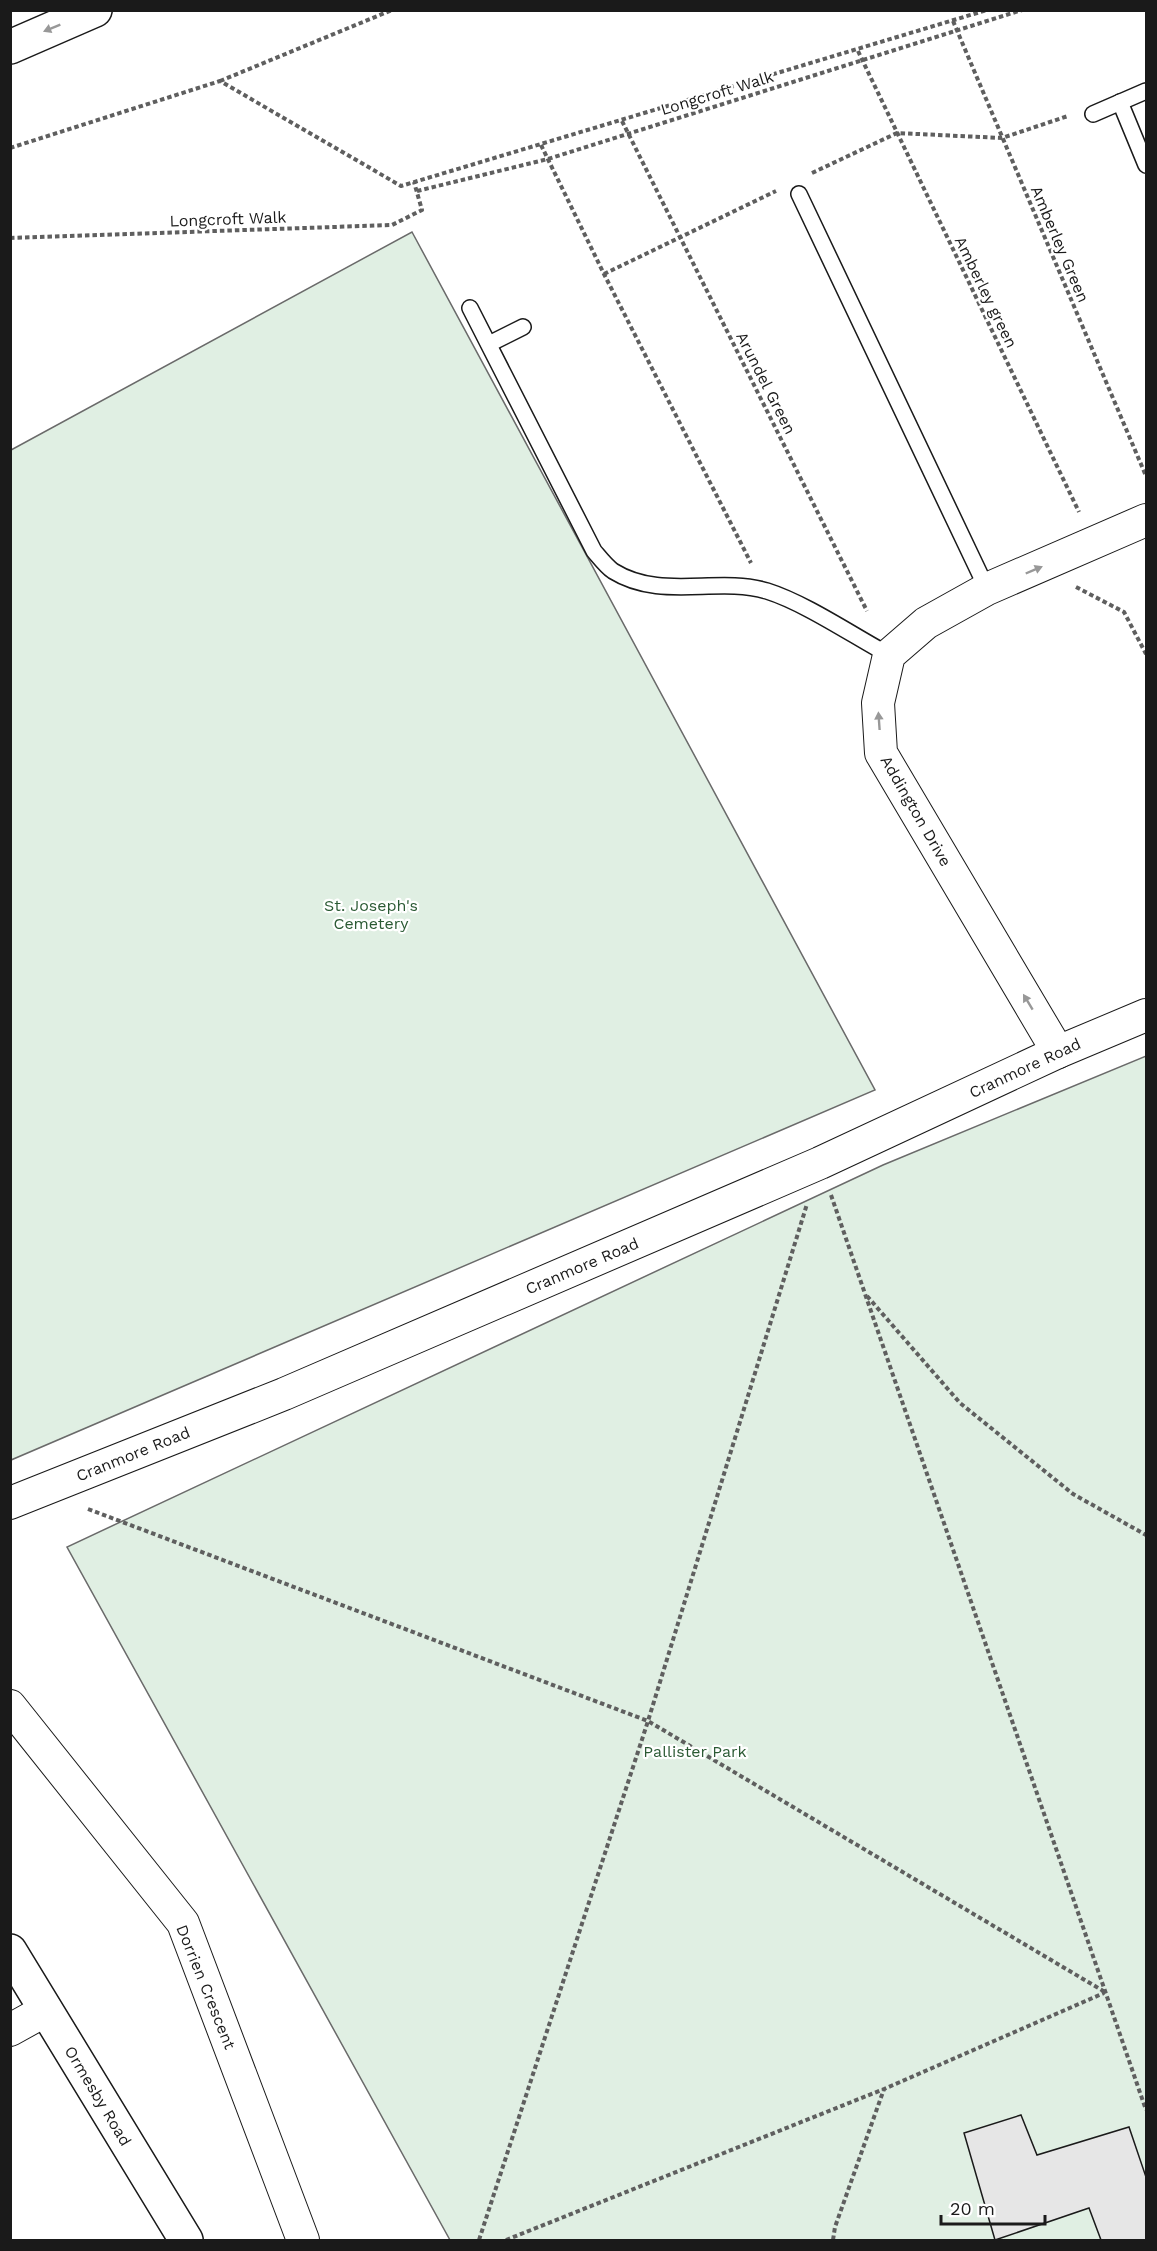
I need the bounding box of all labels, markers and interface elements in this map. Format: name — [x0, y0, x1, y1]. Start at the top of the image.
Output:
one-way arrow — [43, 23, 61, 33]
street label: Longcroft Walk — [658, 67, 776, 119]
street label: Amberley Green — [1027, 183, 1093, 305]
street label: Longcroft Walk — [169, 207, 287, 231]
street label: Amberley green — [951, 233, 1021, 351]
street label: Arundel Green — [732, 329, 800, 437]
one-way arrow — [1025, 564, 1043, 574]
one-way arrow — [874, 712, 884, 731]
street label: Addington Drive — [877, 752, 955, 870]
park label: St. Joseph's Cemetery — [324, 896, 418, 933]
one-way arrow — [1023, 994, 1034, 1010]
street label: Cranmore Road — [966, 1034, 1084, 1102]
street label: Cranmore Road — [523, 1234, 641, 1298]
street label: Cranmore Road — [73, 1423, 193, 1485]
park label: Pallister Park — [643, 1742, 747, 1761]
street label: Dorrien Crescent — [172, 1922, 240, 2052]
street label: Ormesby Road — [61, 2042, 135, 2150]
scale bar — [941, 2188, 1044, 2226]
text: 20 m — [950, 2198, 995, 2219]

